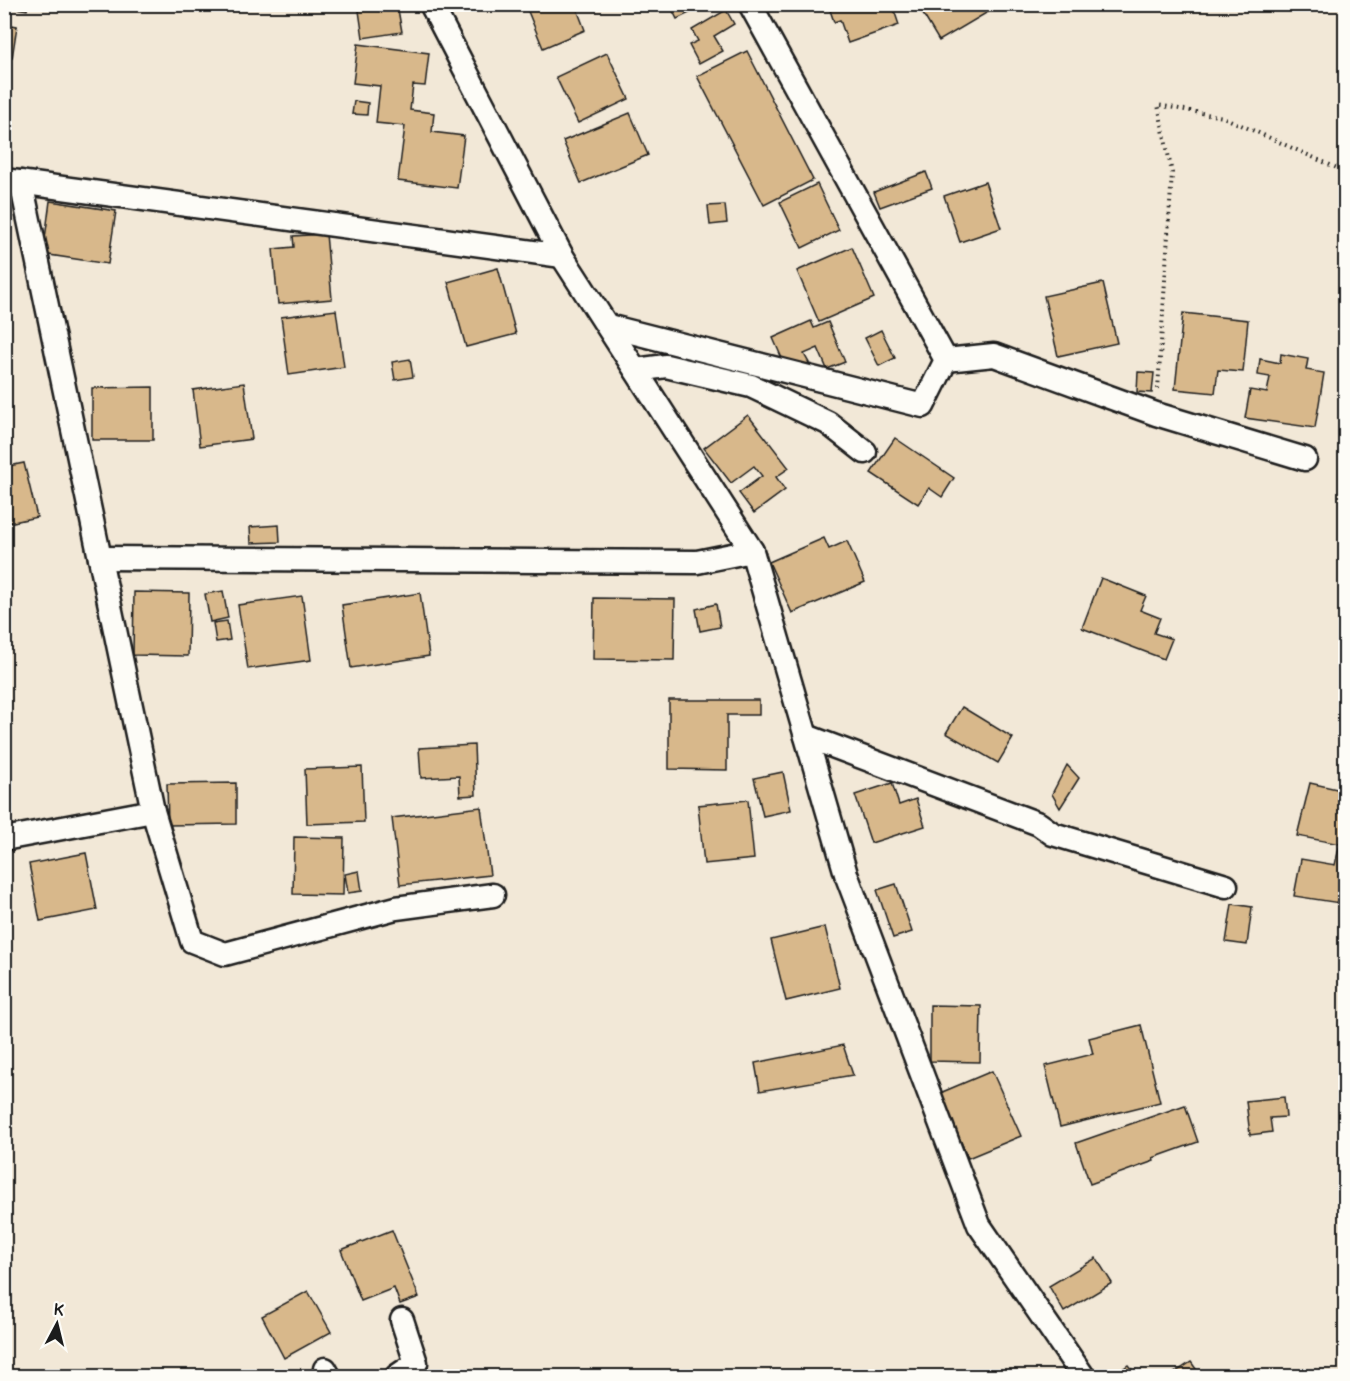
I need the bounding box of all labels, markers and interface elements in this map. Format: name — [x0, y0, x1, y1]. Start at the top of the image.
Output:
north arrow — [27, 1294, 87, 1354]
text: K — [53, 1300, 65, 1321]

